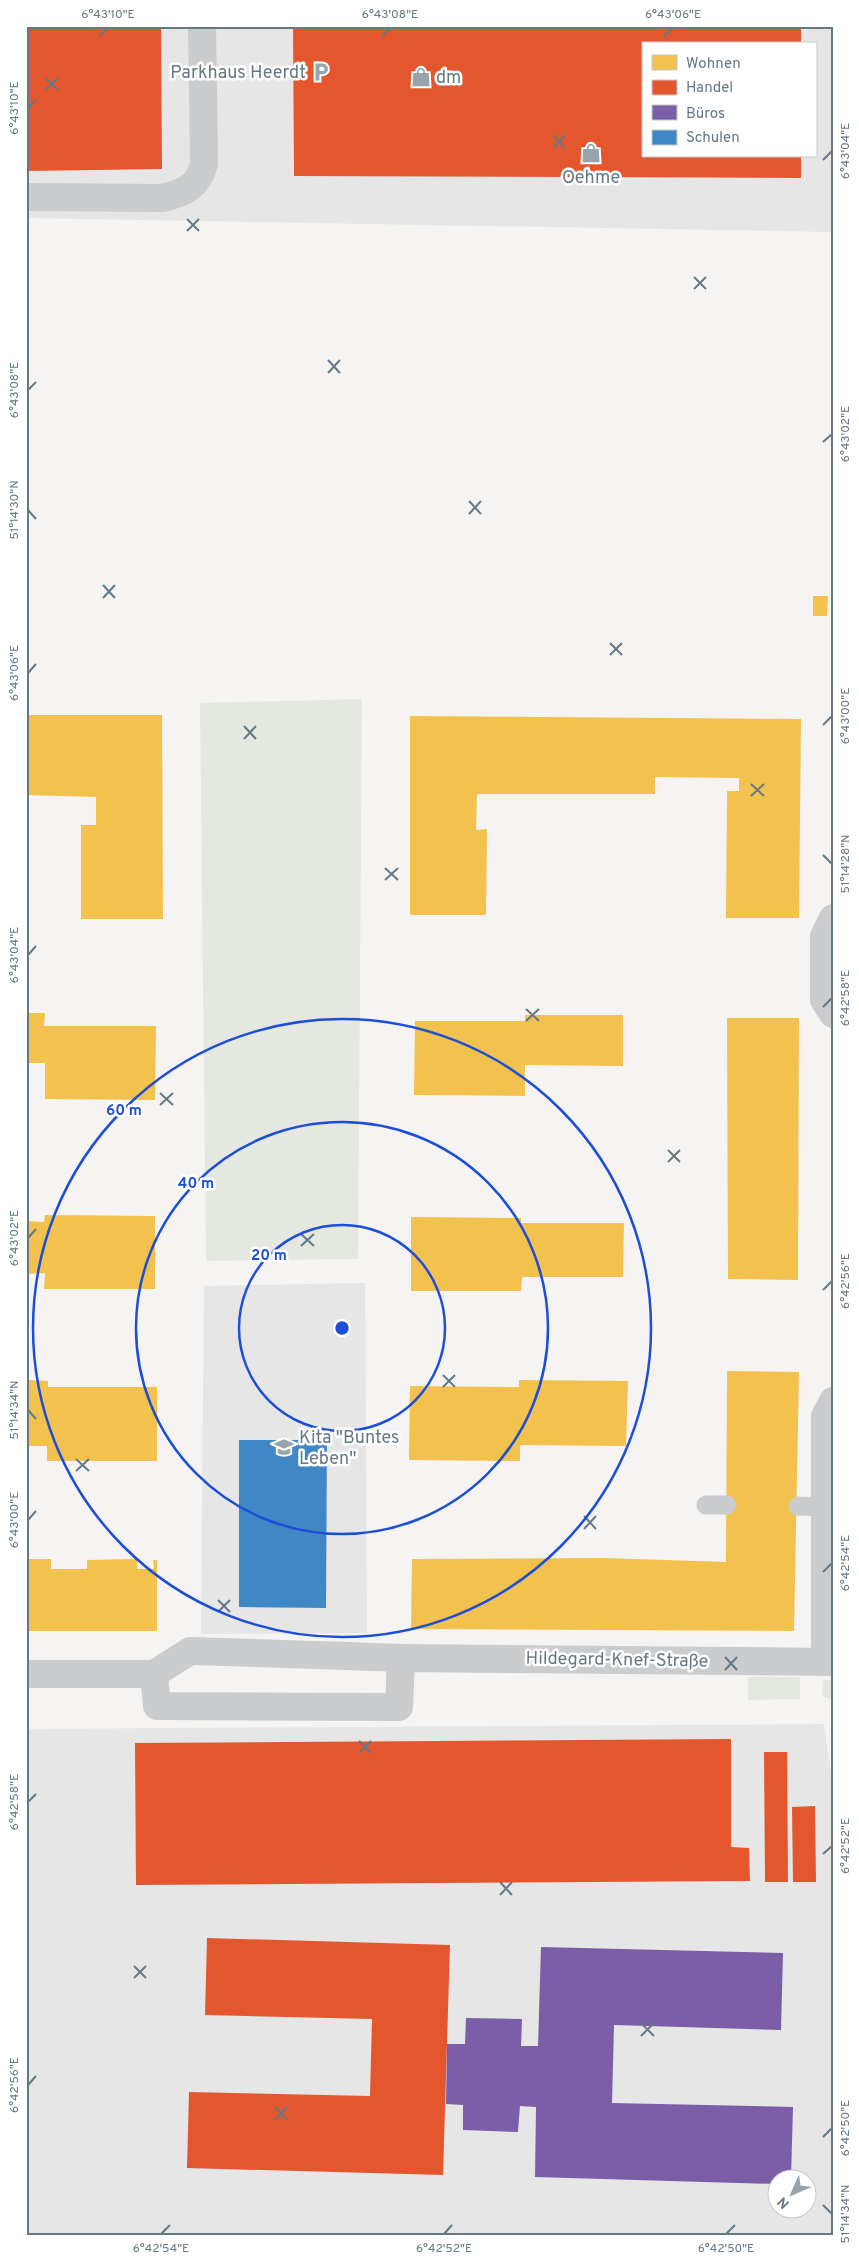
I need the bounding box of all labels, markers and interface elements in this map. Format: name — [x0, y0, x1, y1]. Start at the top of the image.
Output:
text: 6°43'10"E — [81, 7, 135, 23]
text: 6°43'08"E — [362, 7, 418, 23]
text: 6°43'06"E — [645, 7, 701, 23]
legend — [642, 42, 816, 158]
text: Wohnen — [686, 55, 741, 74]
parking icon: Parkhaus Heerdt — [310, 61, 332, 83]
place label: Parkhaus Heerdt — [170, 62, 306, 85]
shop icon: dm — [410, 66, 432, 88]
place label: dm — [436, 67, 461, 90]
text: Handel — [686, 79, 733, 98]
text: 6°43'10"E — [7, 81, 23, 135]
text: Büros — [686, 105, 725, 124]
text: 6°43'04"E — [838, 123, 854, 179]
text: Schulen — [686, 129, 740, 148]
shop icon: Oehme — [580, 142, 602, 164]
place label: Oehme — [562, 167, 620, 190]
text: 6°43'08"E — [7, 362, 23, 418]
text: 6°43'02"E — [838, 406, 854, 462]
text: 51°14'30"N — [7, 480, 23, 540]
text: 6°43'06"E — [7, 645, 23, 701]
text: 6°43'00"E — [838, 688, 854, 744]
text: 51°14'28"N — [838, 834, 854, 894]
text: 6°43'04"E — [7, 927, 23, 983]
text: 6°42'58"E — [838, 970, 854, 1026]
text: 60 m — [106, 1102, 142, 1121]
text: 40 m — [178, 1175, 214, 1194]
text: 6°43'02"E — [7, 1210, 23, 1266]
text: 20 m — [251, 1247, 287, 1266]
text: 6°42'56"E — [838, 1253, 854, 1309]
centre of rings — [333, 1319, 351, 1337]
text: 51°14'34"N — [7, 1380, 23, 1440]
place label: Kita "Buntes Leben" — [299, 1427, 400, 1471]
school or university icon: Kita "Buntes Leben" — [273, 1436, 295, 1458]
text: 6°43'00"E — [7, 1492, 23, 1548]
text: 6°42'54"E — [838, 1535, 854, 1591]
street label: Hildegard-Knef-Straße — [525, 1647, 708, 1674]
text: 6°42'58"E — [7, 1774, 23, 1830]
text: 6°42'52"E — [838, 1818, 854, 1874]
text: 6°42'56"E — [7, 2057, 23, 2113]
text: 6°42'50"E — [838, 2100, 854, 2156]
north arrow — [766, 2168, 816, 2218]
text: 51°14'34"N — [838, 2184, 854, 2244]
text: N — [774, 2193, 793, 2212]
text: 6°42'54"E — [133, 2241, 189, 2257]
text: 6°42'52"E — [416, 2241, 472, 2257]
text: 6°42'50"E — [698, 2241, 754, 2257]

